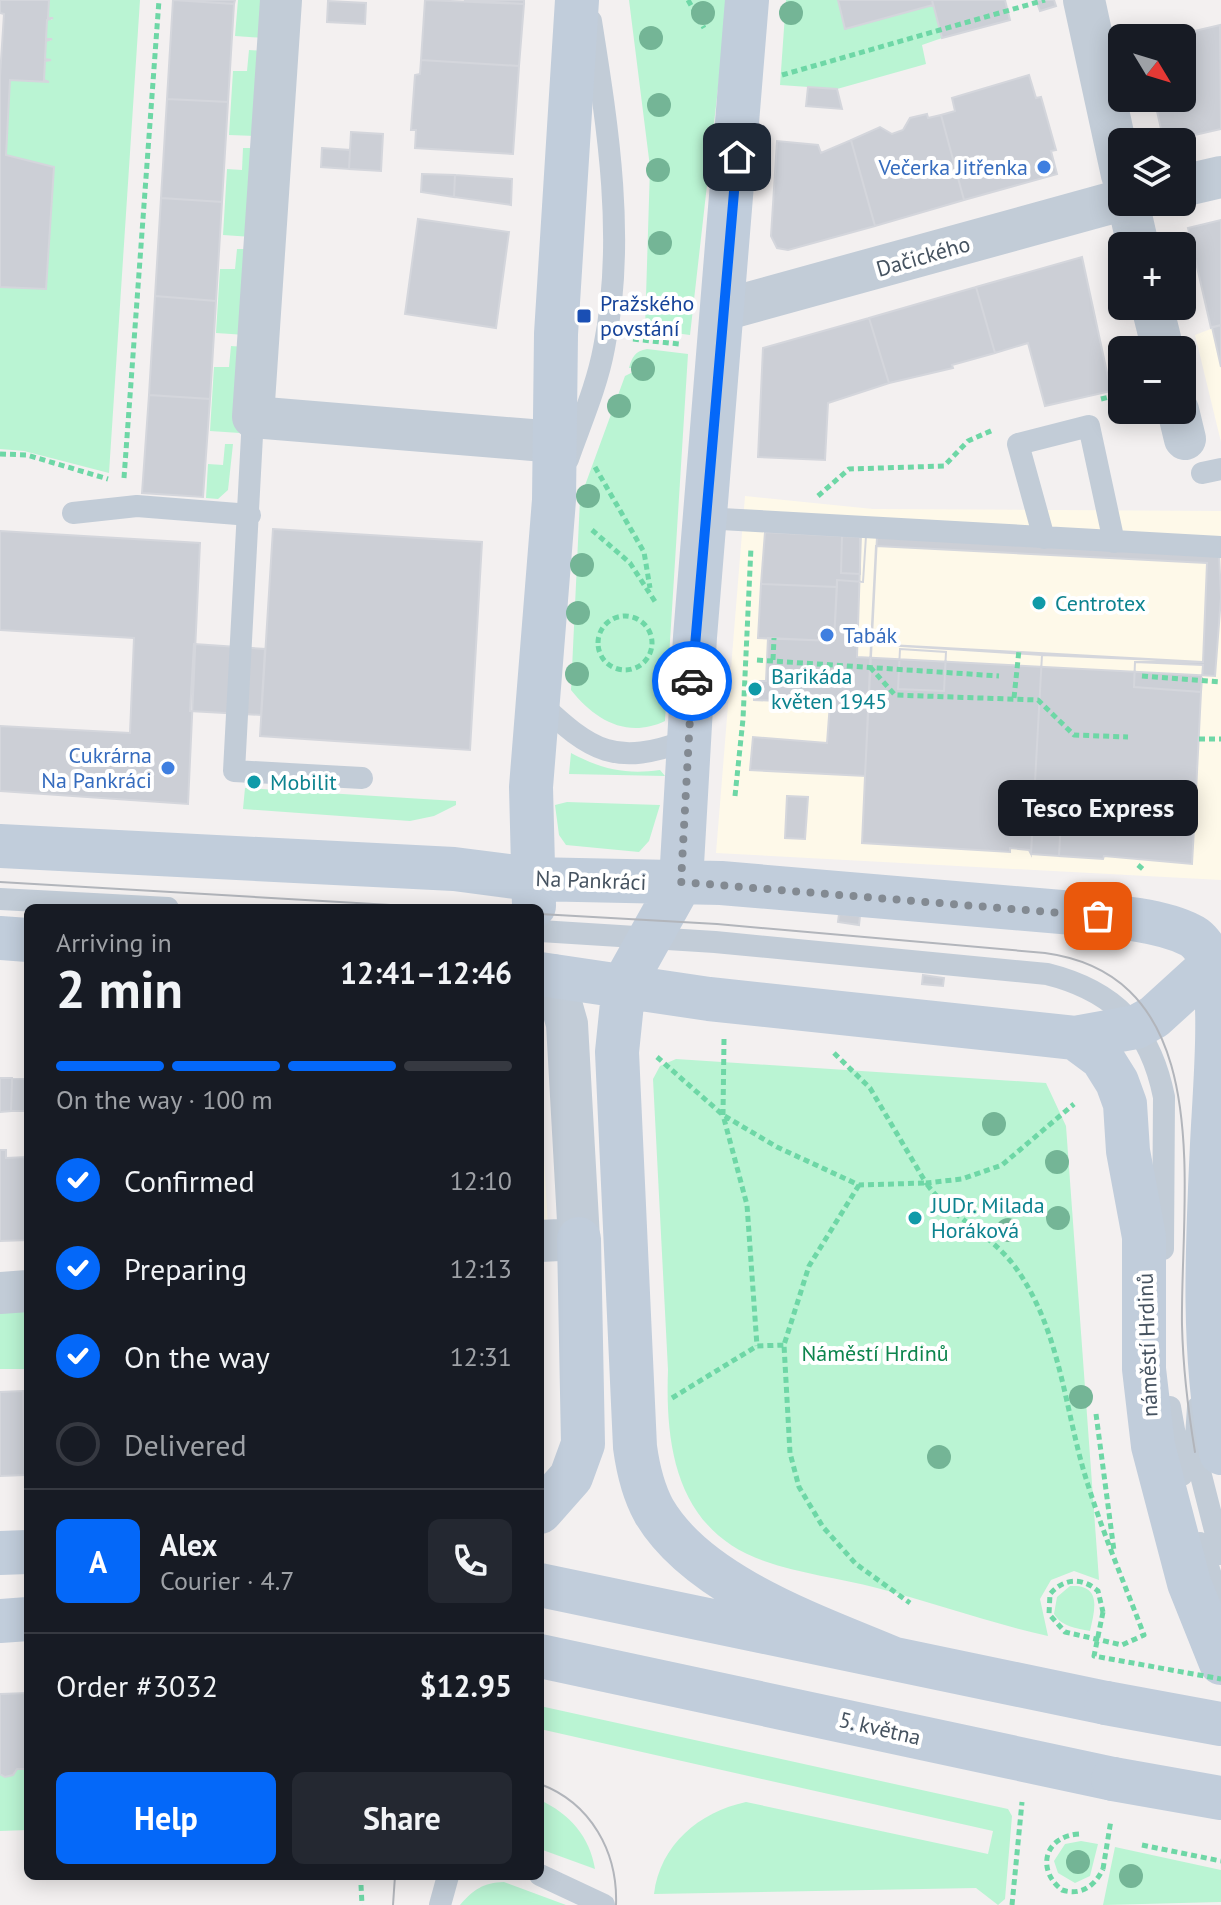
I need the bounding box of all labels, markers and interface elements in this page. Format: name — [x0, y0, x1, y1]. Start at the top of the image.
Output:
north arrow — [1108, 24, 1196, 112]
map controls — [1108, 24, 1196, 424]
pin — [703, 123, 771, 191]
button: layers — [1108, 128, 1196, 216]
icon: home — [715, 135, 759, 179]
place label: Večerka Jitřenka — [878, 153, 1028, 181]
marker: Večerka Jitřenka — [1035, 158, 1053, 176]
street label: Dačického — [873, 229, 973, 283]
button: + — [1108, 232, 1196, 320]
place label: Pražského povstání — [600, 289, 694, 342]
marker: Pražského povstání — [575, 307, 593, 325]
button: − — [1108, 336, 1196, 424]
place label: Centrotex — [1055, 589, 1146, 617]
marker: Centrotex — [1030, 594, 1048, 612]
place label: Tabák — [843, 621, 898, 649]
marker: Tabák — [818, 626, 836, 644]
courier — [652, 641, 732, 721]
icon: car — [670, 659, 714, 703]
place label: Barikáda květen 1945 — [771, 662, 887, 715]
marker: Barikáda květen 1945 — [746, 680, 764, 698]
place label: Cukrárna Na Pankráci — [41, 741, 152, 794]
marker: Cukrárna Na Pankráci — [159, 759, 177, 777]
place label: Mobilit — [270, 768, 337, 796]
marker: Mobilit — [245, 773, 263, 791]
callout: Tesco Express — [998, 780, 1198, 836]
text: Tesco Express — [1022, 791, 1174, 824]
street label: Na Pankráci — [535, 864, 647, 896]
pin — [1064, 882, 1132, 950]
icon: bag — [1076, 894, 1120, 938]
text: Arriving in — [56, 926, 172, 959]
text: 12:41–12:46 — [340, 953, 512, 992]
text: 2 min — [56, 955, 183, 1022]
text: On the way · 100 m — [56, 1083, 273, 1116]
icon: check — [56, 1158, 100, 1202]
text: Confirmed — [124, 1161, 255, 1200]
text: 12:10 — [450, 1164, 512, 1197]
place label: JUDr. Milada Horáková — [930, 1191, 1045, 1244]
marker: JUDr. Milada Horáková — [906, 1209, 924, 1227]
icon: check — [56, 1246, 100, 1290]
text: Preparing — [124, 1249, 247, 1288]
text: 12:13 — [450, 1252, 512, 1285]
street label: náměstí Hrdinů — [1130, 1272, 1164, 1418]
icon: check — [56, 1334, 100, 1378]
text: On the way — [124, 1337, 270, 1376]
park label: Náměstí Hrdinů — [801, 1339, 949, 1367]
text: 12:31 — [450, 1340, 512, 1373]
text: Delivered — [124, 1425, 247, 1464]
button: phone — [428, 1519, 512, 1603]
text: Alex — [160, 1525, 217, 1564]
text: A — [89, 1542, 107, 1581]
text: Courier · 4.7 — [160, 1564, 294, 1597]
text: Order #3032 — [56, 1666, 218, 1705]
text: $12.95 — [420, 1666, 512, 1705]
street label: 5. května — [836, 1705, 924, 1751]
button: Help — [56, 1772, 276, 1864]
button: Share — [292, 1772, 512, 1864]

